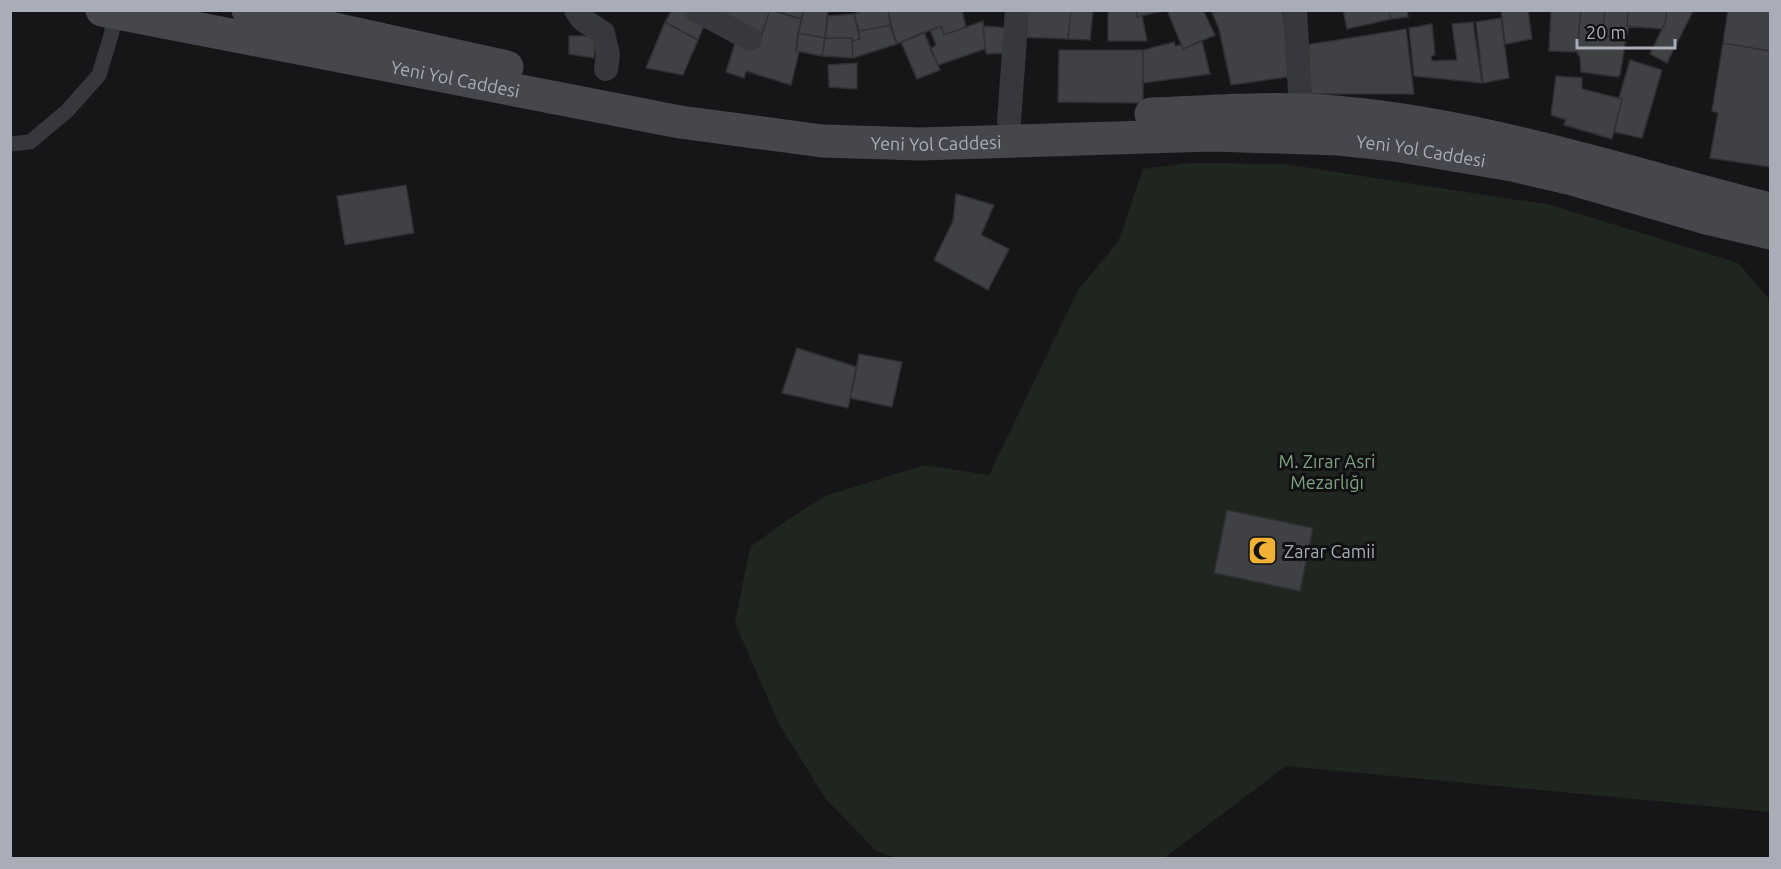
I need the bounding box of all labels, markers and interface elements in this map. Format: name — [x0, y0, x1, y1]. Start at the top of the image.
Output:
scale bar — [1577, 12, 1674, 50]
text: 20 m — [1586, 22, 1626, 42]
street label: Yeni Yol Caddesi — [389, 56, 522, 101]
street label: Yeni Yol Caddesi — [870, 131, 1002, 154]
street label: Yeni Yol Caddesi — [1355, 131, 1487, 170]
park label: M. Zırar Asri Mezarlığı — [1279, 451, 1375, 492]
mosque icon: Zarar Camii — [1247, 535, 1279, 567]
place label: Zarar Camii — [1284, 541, 1375, 561]

